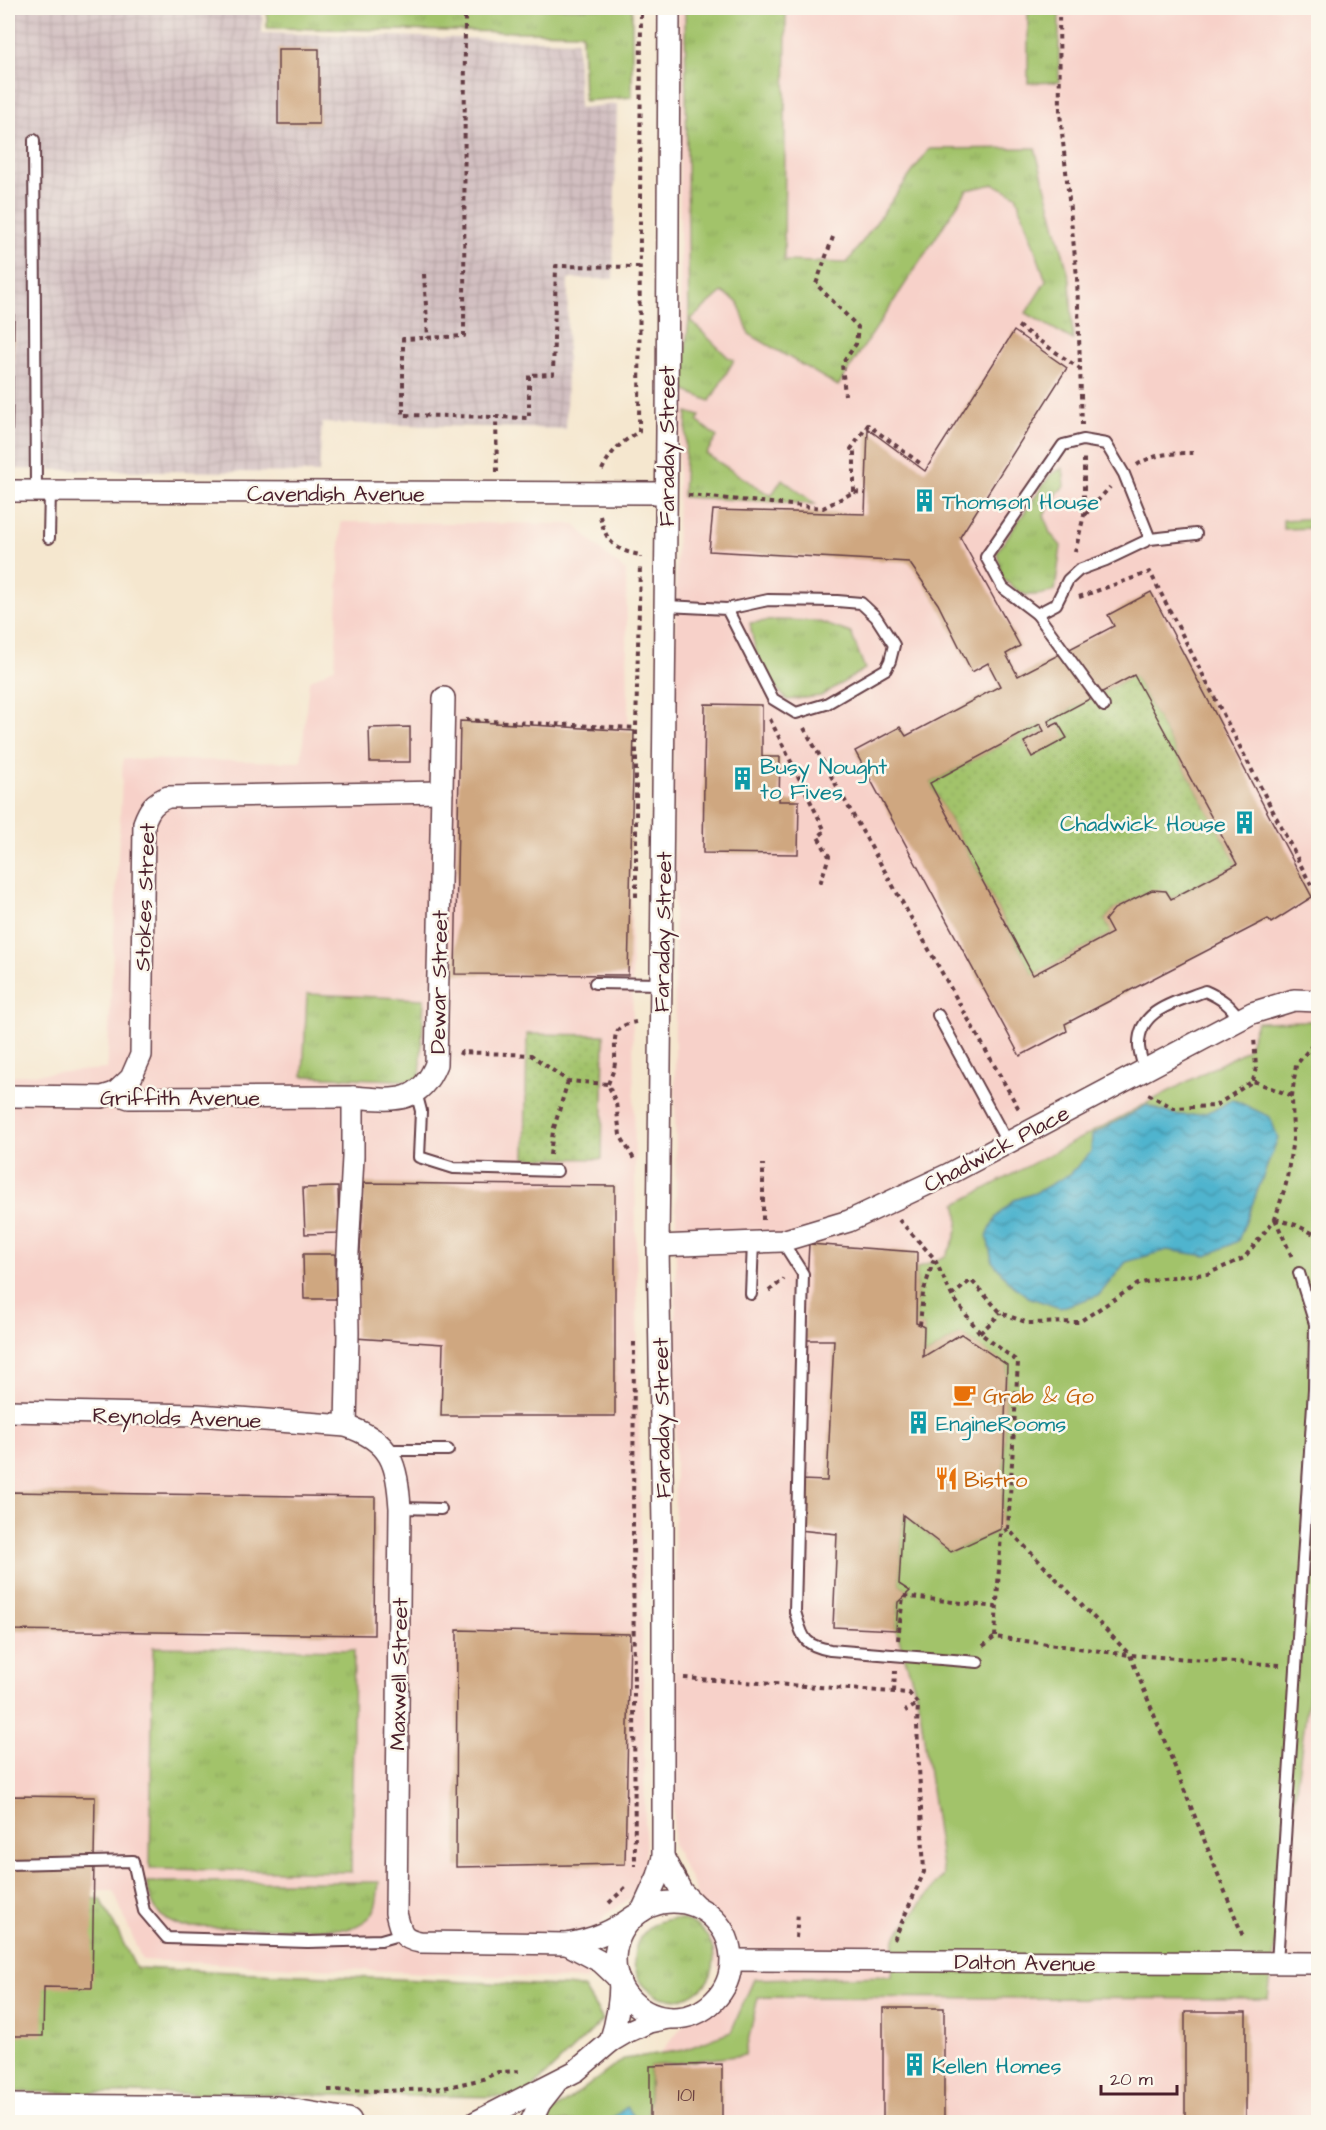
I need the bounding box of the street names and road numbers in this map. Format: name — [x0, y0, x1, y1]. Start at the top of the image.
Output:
street label: Faraday Street — [652, 365, 684, 526]
street label: Cavendish Avenue — [247, 479, 425, 510]
street label: Stokes Street — [127, 822, 164, 972]
street label: Faraday Street — [647, 851, 681, 1013]
street label: Dewar Street — [423, 910, 456, 1054]
street label: Griffith Avenue — [100, 1083, 260, 1114]
street label: Chadwick Place — [918, 1098, 1075, 1201]
street label: Faraday Street — [646, 1337, 680, 1499]
street label: Reynolds Avenue — [92, 1400, 262, 1438]
street label: Maxwell Street — [383, 1597, 416, 1751]
street label: Dalton Avenue — [954, 1947, 1096, 1980]

